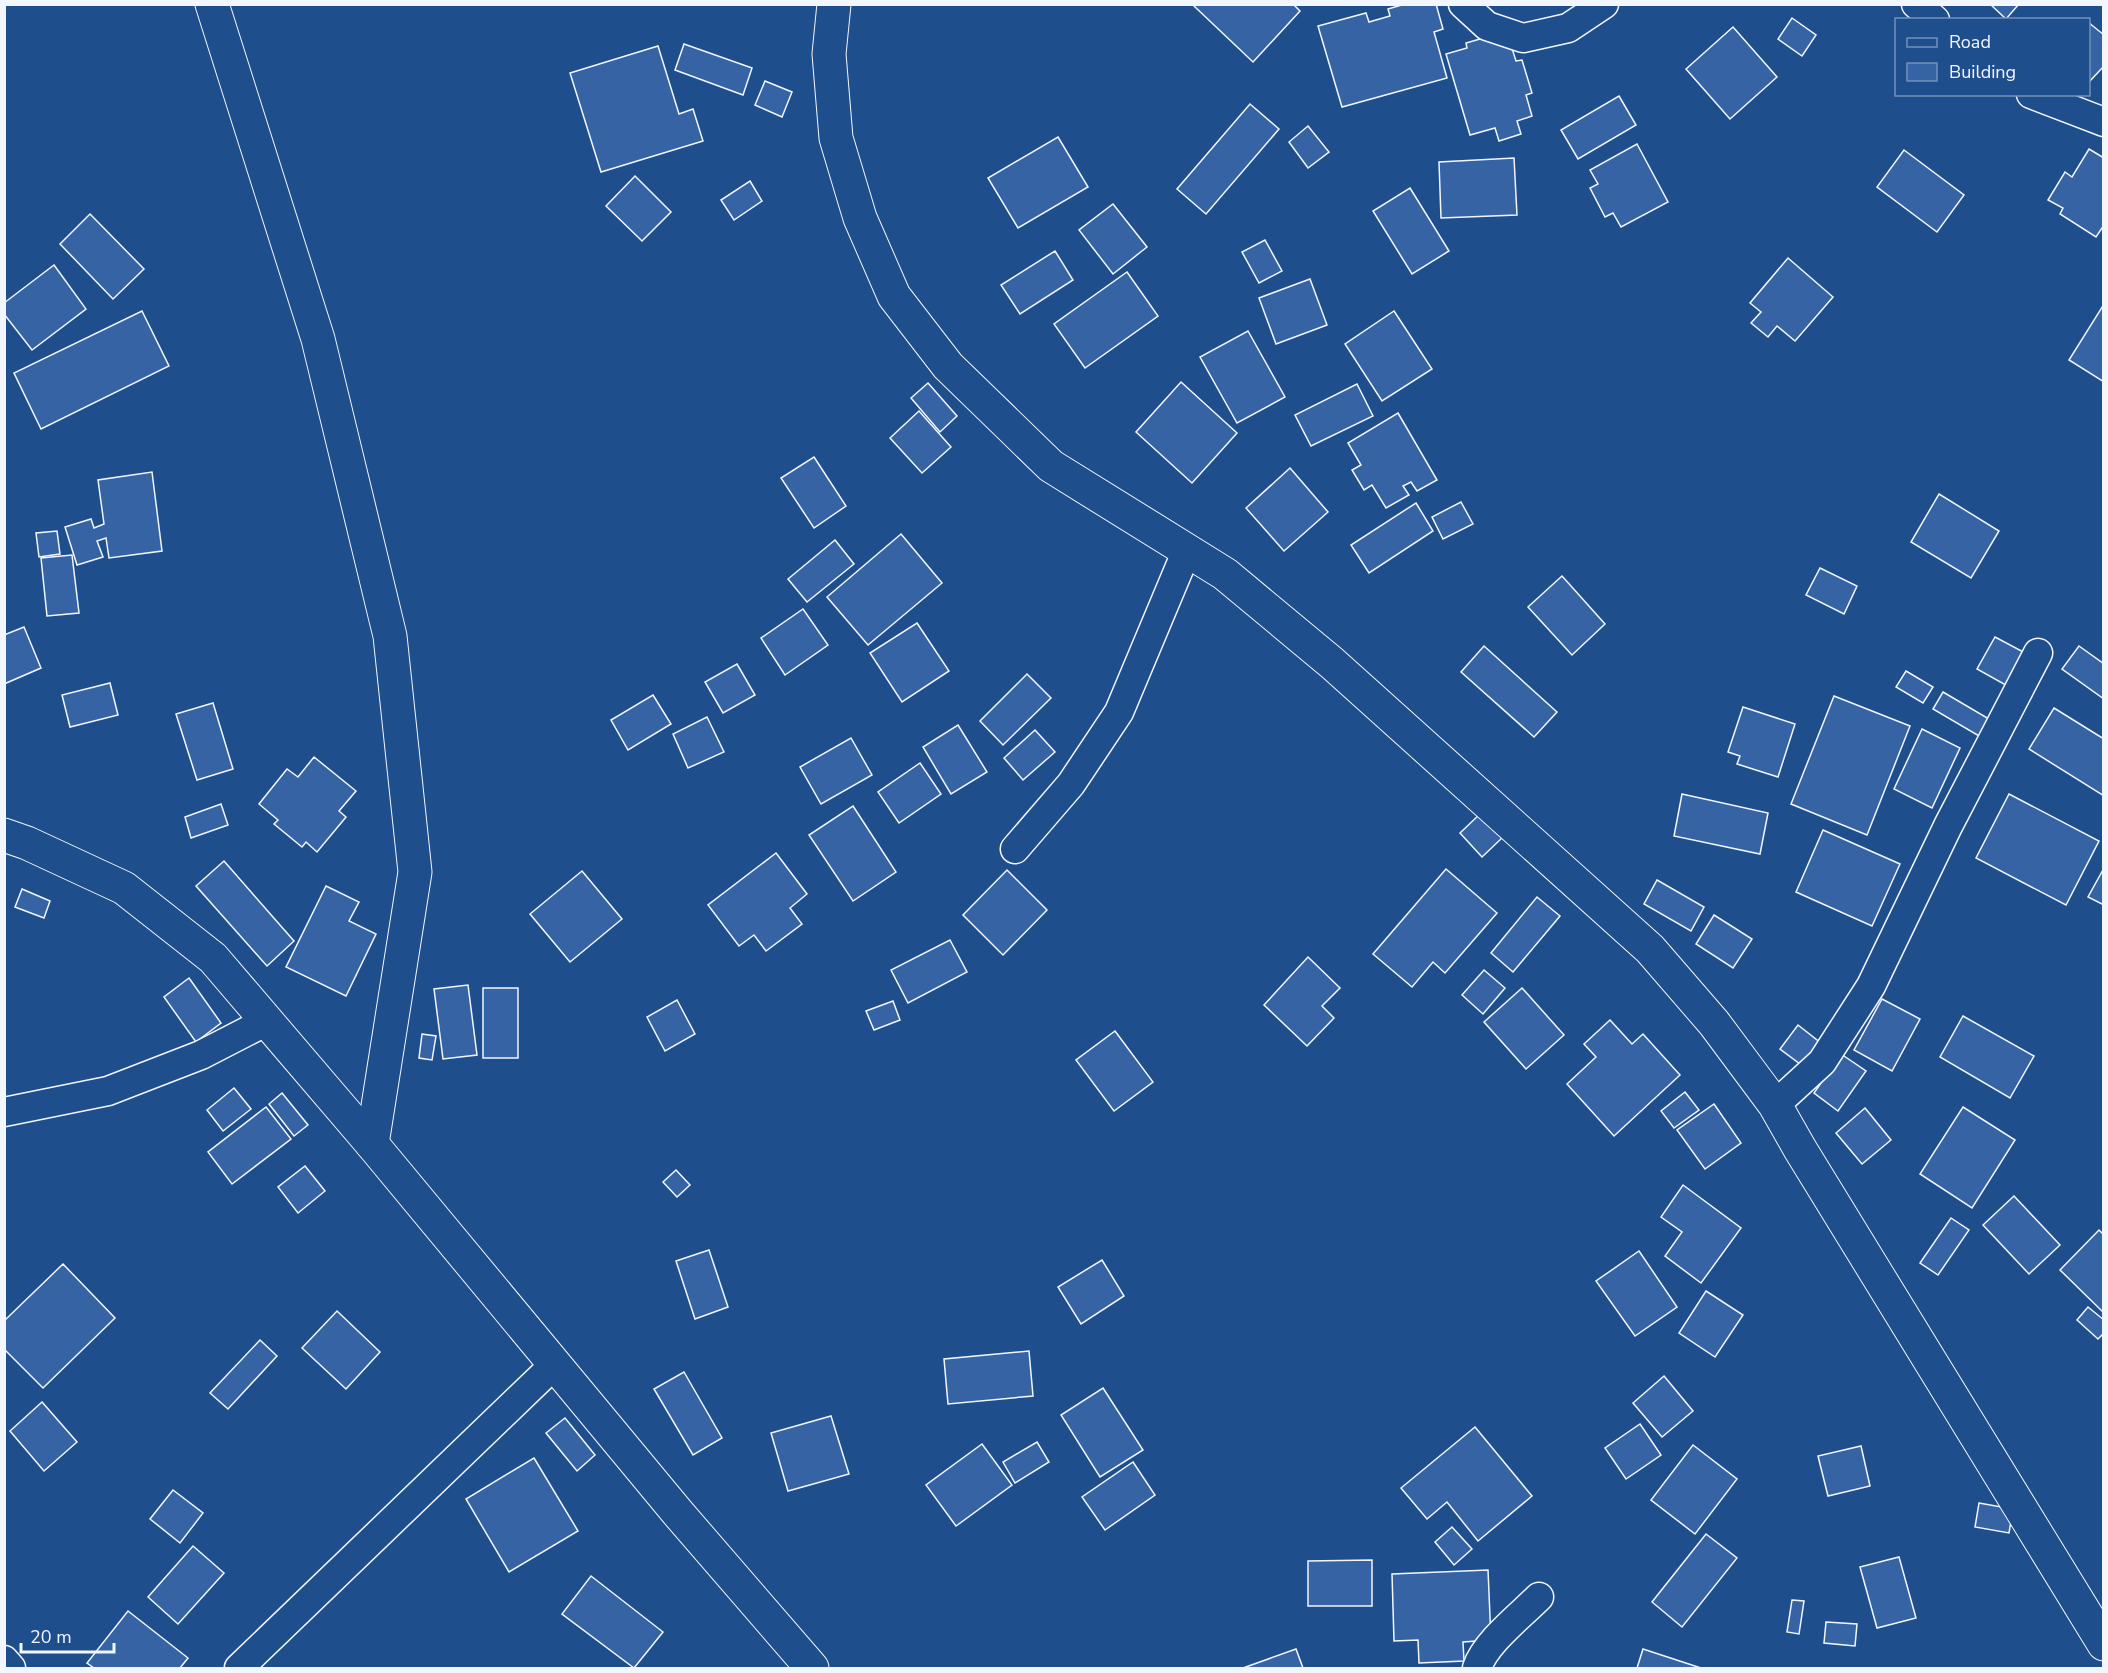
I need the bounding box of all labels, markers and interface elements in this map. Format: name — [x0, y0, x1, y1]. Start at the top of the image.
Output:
legend — [1895, 18, 2090, 96]
text: Road — [1949, 30, 1991, 54]
text: Building — [1949, 60, 2016, 84]
scale bar — [21, 1616, 114, 1654]
text: 20 m — [30, 1625, 72, 1649]

